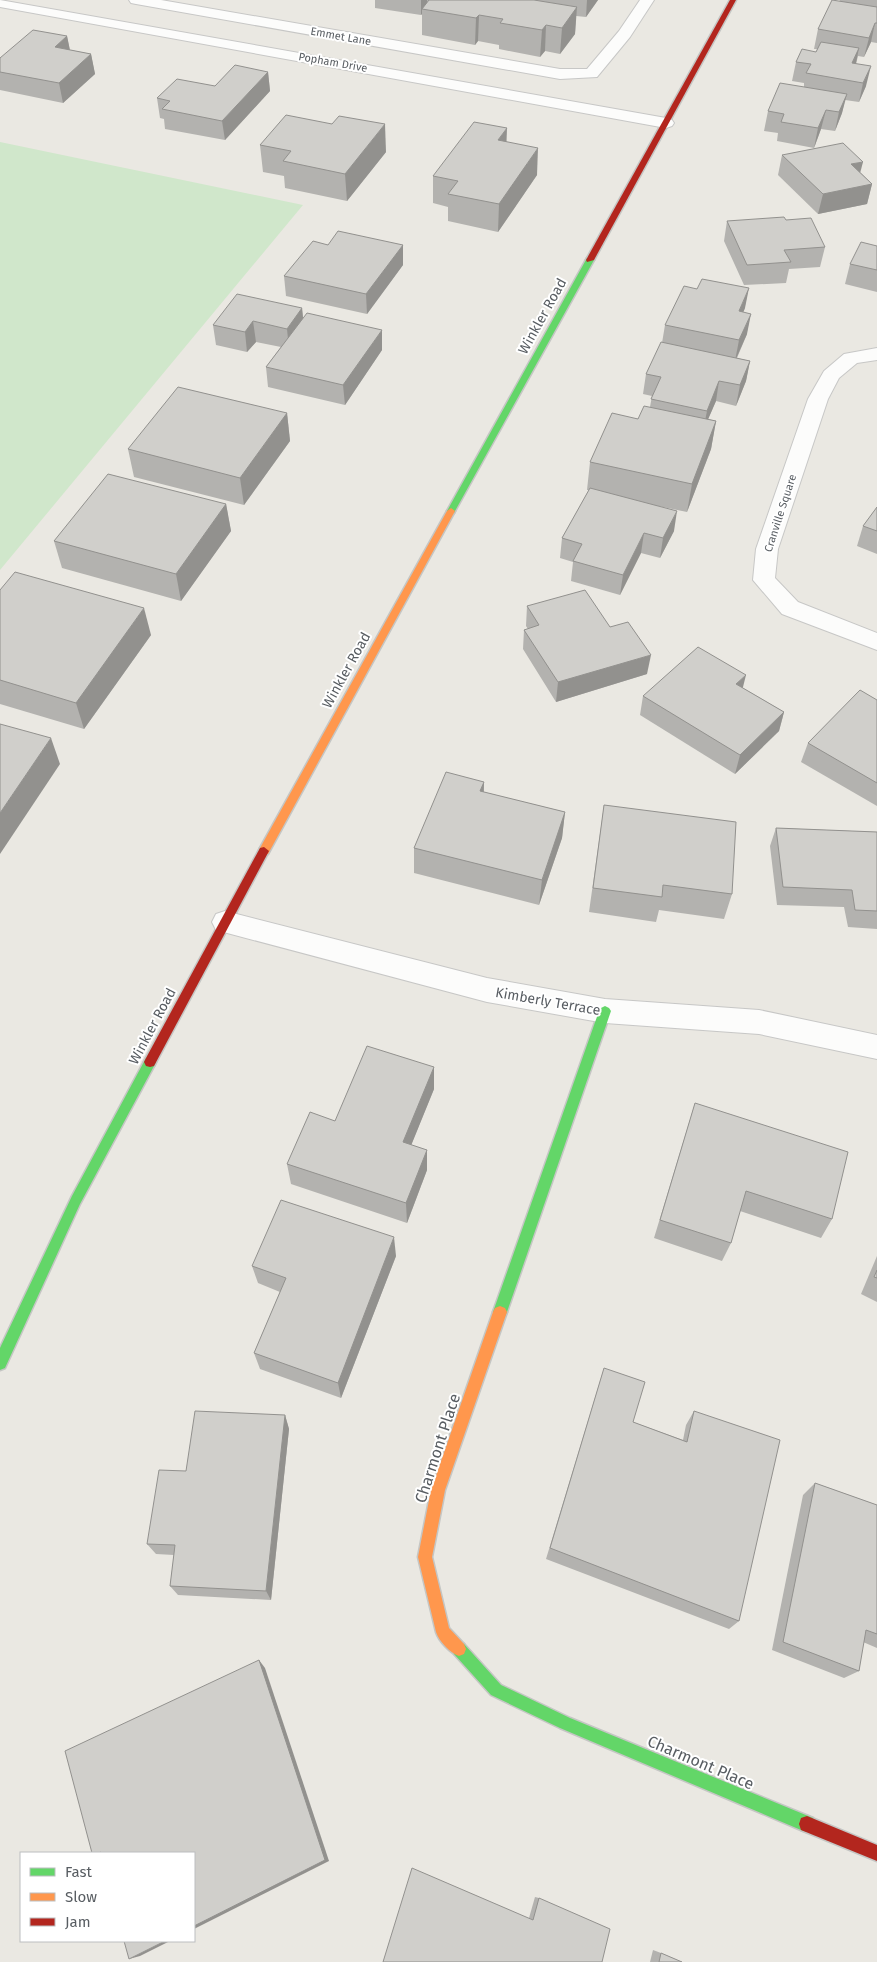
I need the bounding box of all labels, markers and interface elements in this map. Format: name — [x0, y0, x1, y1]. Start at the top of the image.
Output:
street label: Emmet Lane — [310, 25, 372, 48]
street label: Popham Drive — [298, 50, 368, 75]
street label: Winkler Road — [515, 275, 570, 357]
street label: Cranville Square — [762, 473, 799, 554]
street label: Winkler Road — [319, 629, 374, 711]
street label: Kimberly Terrace — [494, 984, 602, 1019]
street label: Winkler Road — [125, 985, 180, 1067]
street label: Charmont Place — [411, 1391, 464, 1505]
street label: Charmont Place — [645, 1731, 757, 1793]
legend — [20, 1852, 195, 1942]
text: Fast — [65, 1863, 92, 1881]
text: Slow — [65, 1888, 97, 1906]
text: Jam — [65, 1913, 91, 1931]

